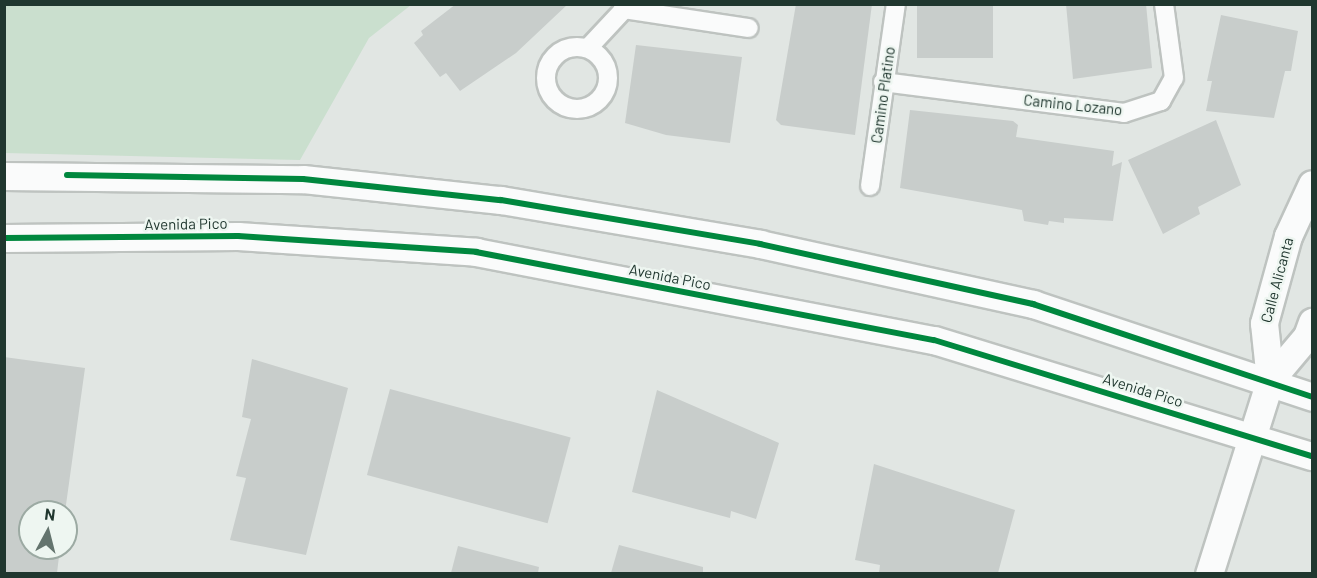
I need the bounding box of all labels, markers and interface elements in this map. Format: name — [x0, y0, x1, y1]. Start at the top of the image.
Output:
street label: Camino Platino — [867, 46, 899, 144]
street label: Camino Lozano — [1023, 91, 1123, 119]
street label: Avenida Pico — [144, 214, 228, 234]
street label: Calle Alicanta — [1257, 235, 1297, 325]
street label: Avenida Pico — [628, 260, 712, 294]
street label: Avenida Pico — [1101, 369, 1185, 411]
north arrow — [18, 500, 78, 560]
text: N — [44, 504, 56, 524]

